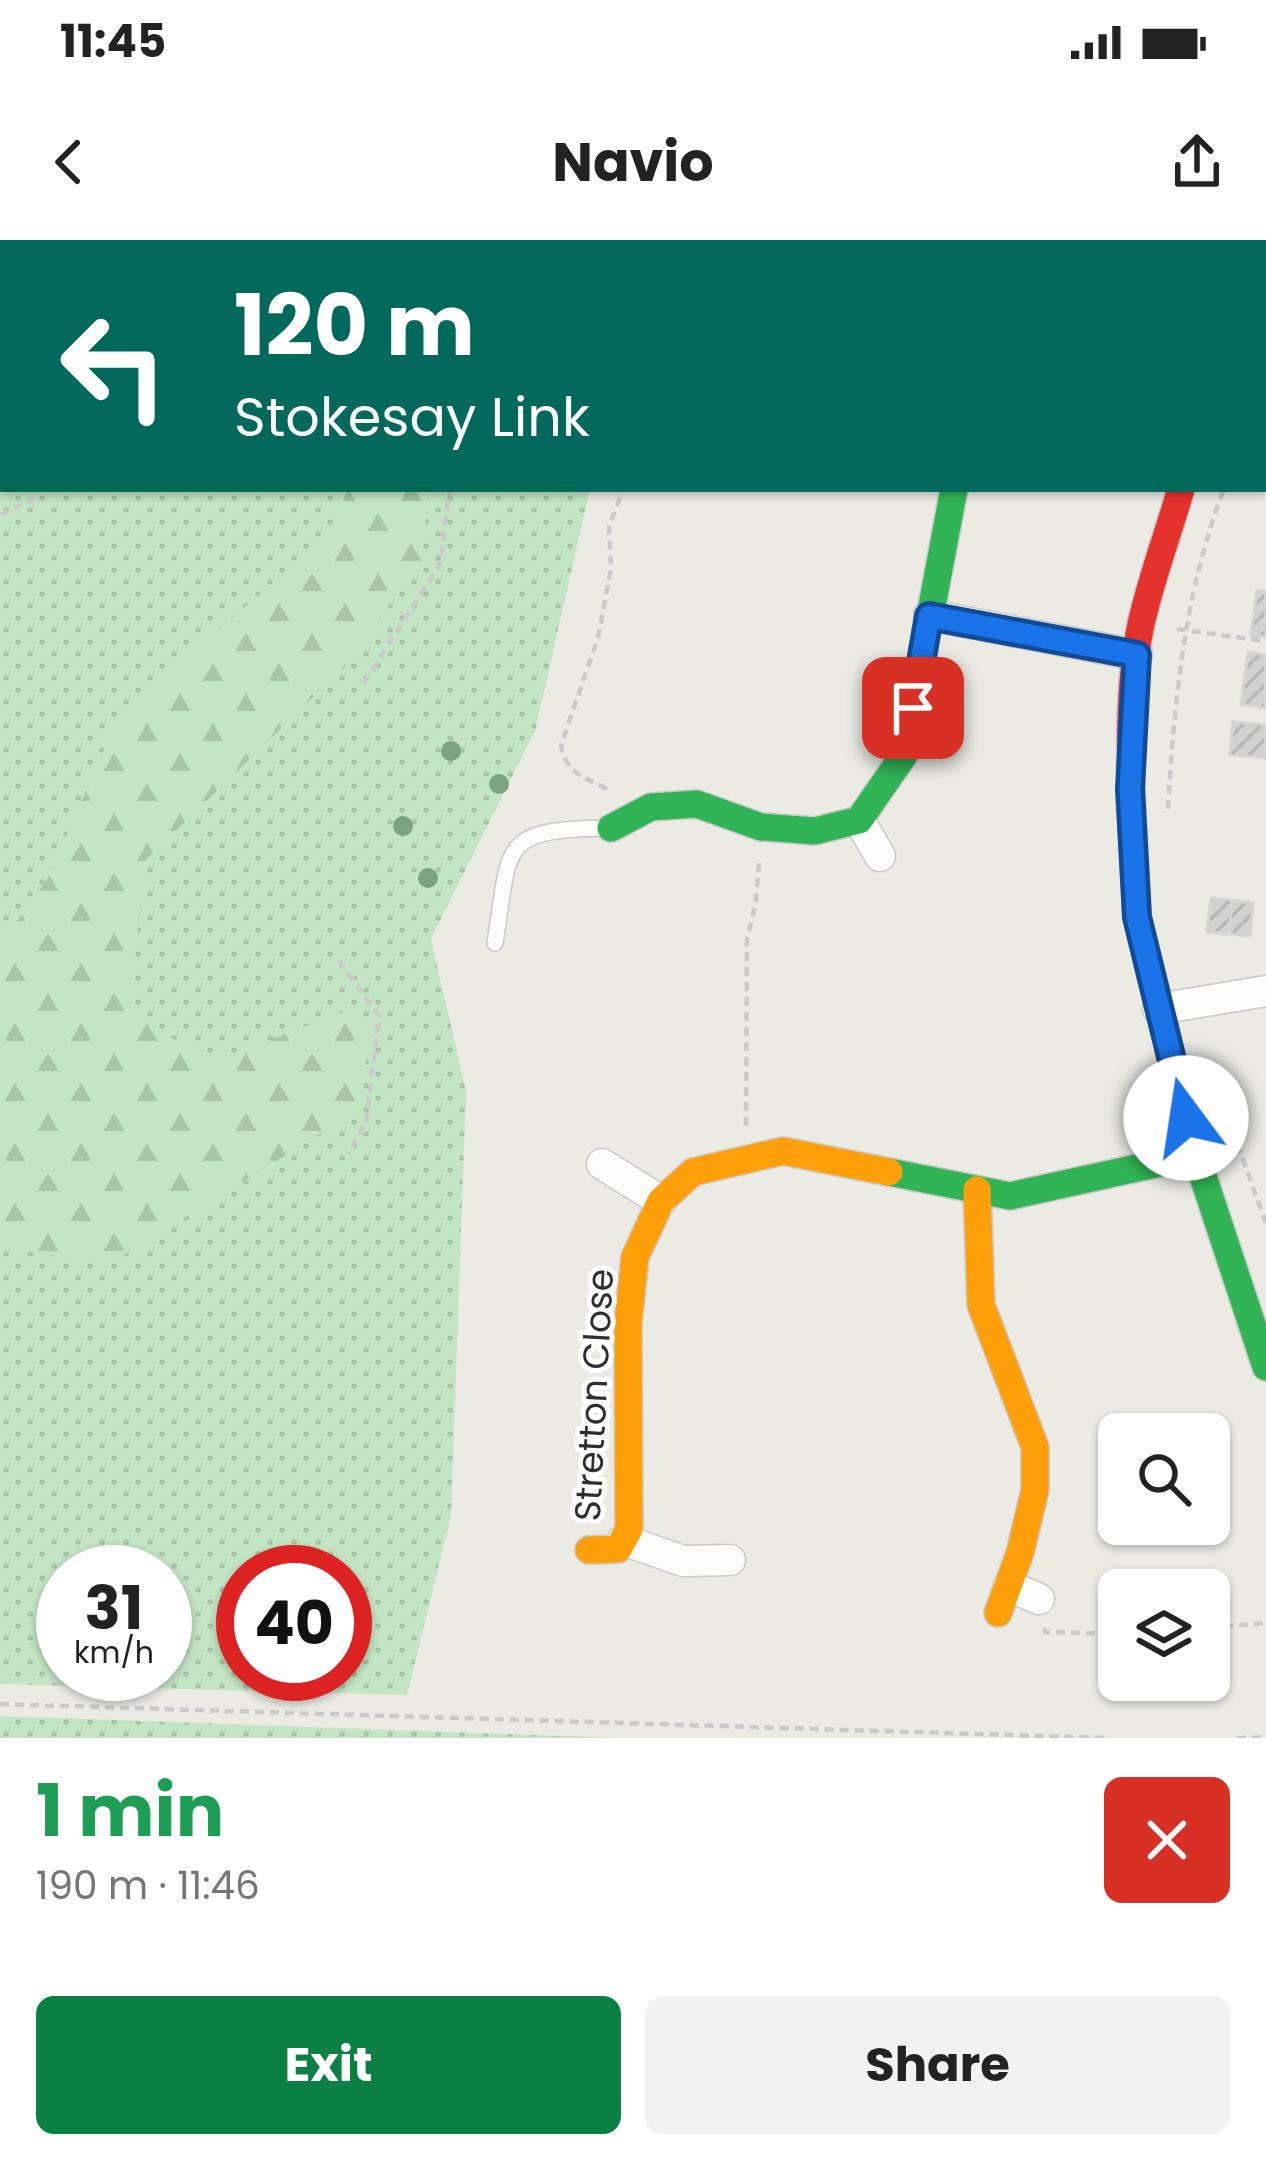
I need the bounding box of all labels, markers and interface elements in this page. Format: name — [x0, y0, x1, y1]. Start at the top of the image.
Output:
text: 11:45 — [60, 10, 166, 73]
text: Navio — [552, 124, 714, 200]
icon: back — [36, 129, 102, 195]
icon: share — [1164, 129, 1230, 195]
text: 120 m — [234, 267, 475, 384]
icon: left — [36, 288, 192, 444]
text: Stokesay Link — [234, 379, 590, 455]
pin — [862, 657, 964, 759]
icon: arrive — [880, 675, 946, 741]
position arrow — [1123, 1055, 1249, 1181]
street label: Stretton Close — [562, 1267, 626, 1523]
map controls — [1098, 1413, 1230, 1701]
button: search — [1098, 1413, 1230, 1545]
speed limit sign: 40 — [216, 1545, 372, 1701]
text: 31 — [85, 1566, 143, 1650]
button: layers — [1098, 1569, 1230, 1701]
text: km/h — [74, 1631, 154, 1674]
text: 1 min — [36, 1760, 224, 1861]
button: close — [1104, 1777, 1230, 1903]
text: 190 m · 11:46 — [36, 1858, 260, 1913]
button: Exit — [36, 1996, 621, 2134]
button: Share — [645, 1996, 1230, 2134]

